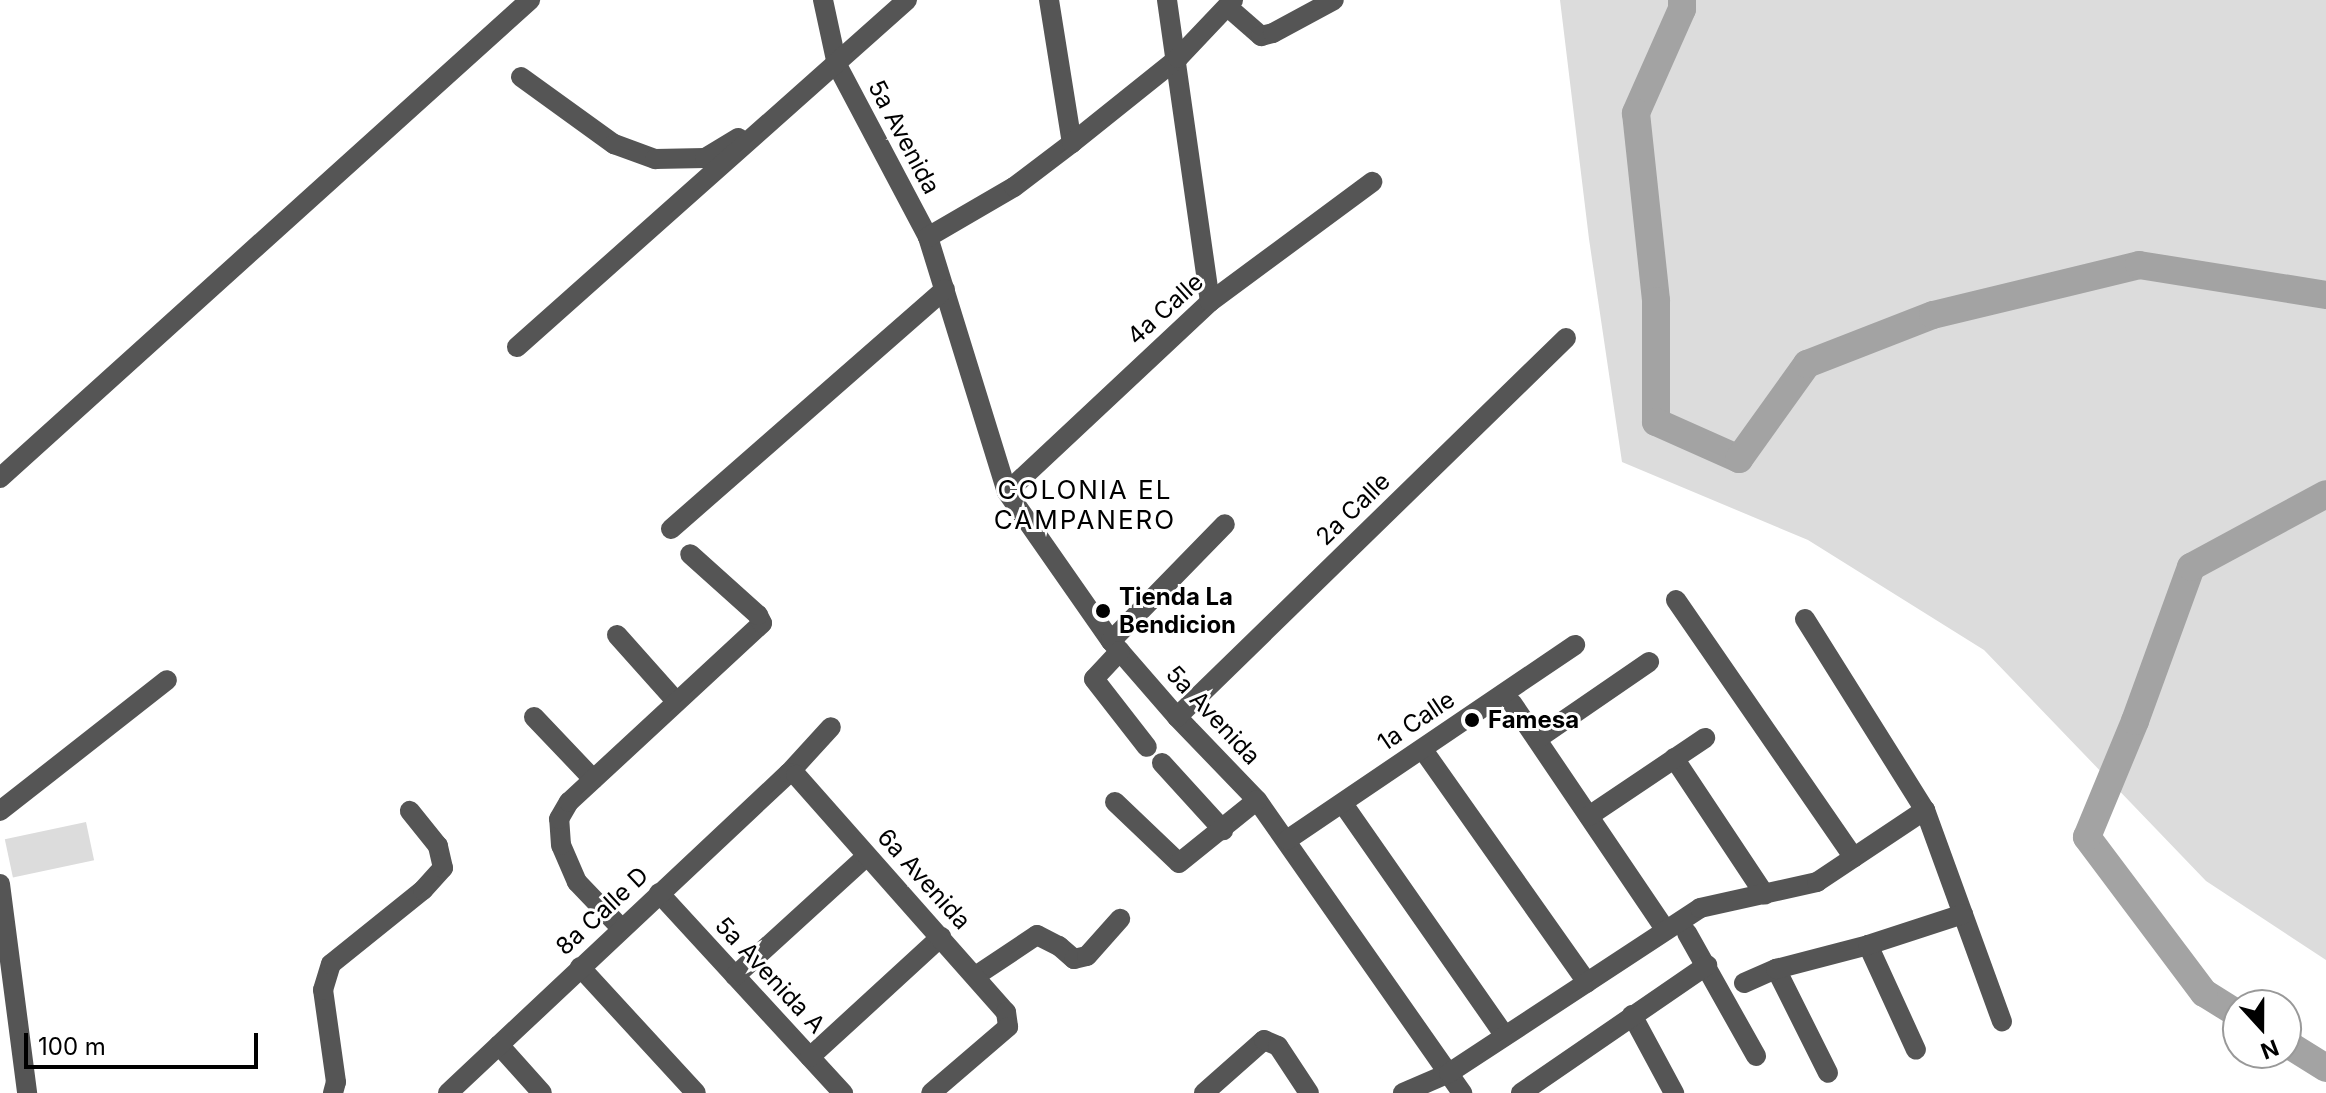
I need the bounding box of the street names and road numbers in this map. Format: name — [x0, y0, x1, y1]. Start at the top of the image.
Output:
street label: 5a Avenida — [862, 75, 946, 199]
street label: 4a Calle — [1121, 267, 1209, 351]
street label: 2a Calle — [1310, 467, 1396, 551]
street label: 5a Avenida — [1160, 659, 1266, 771]
street label: 1a Calle — [1372, 685, 1460, 757]
street label: 6a Avenida — [871, 823, 977, 935]
street label: 8a Calle D — [550, 861, 654, 961]
street label: 5a Avenida A — [709, 911, 831, 1039]

